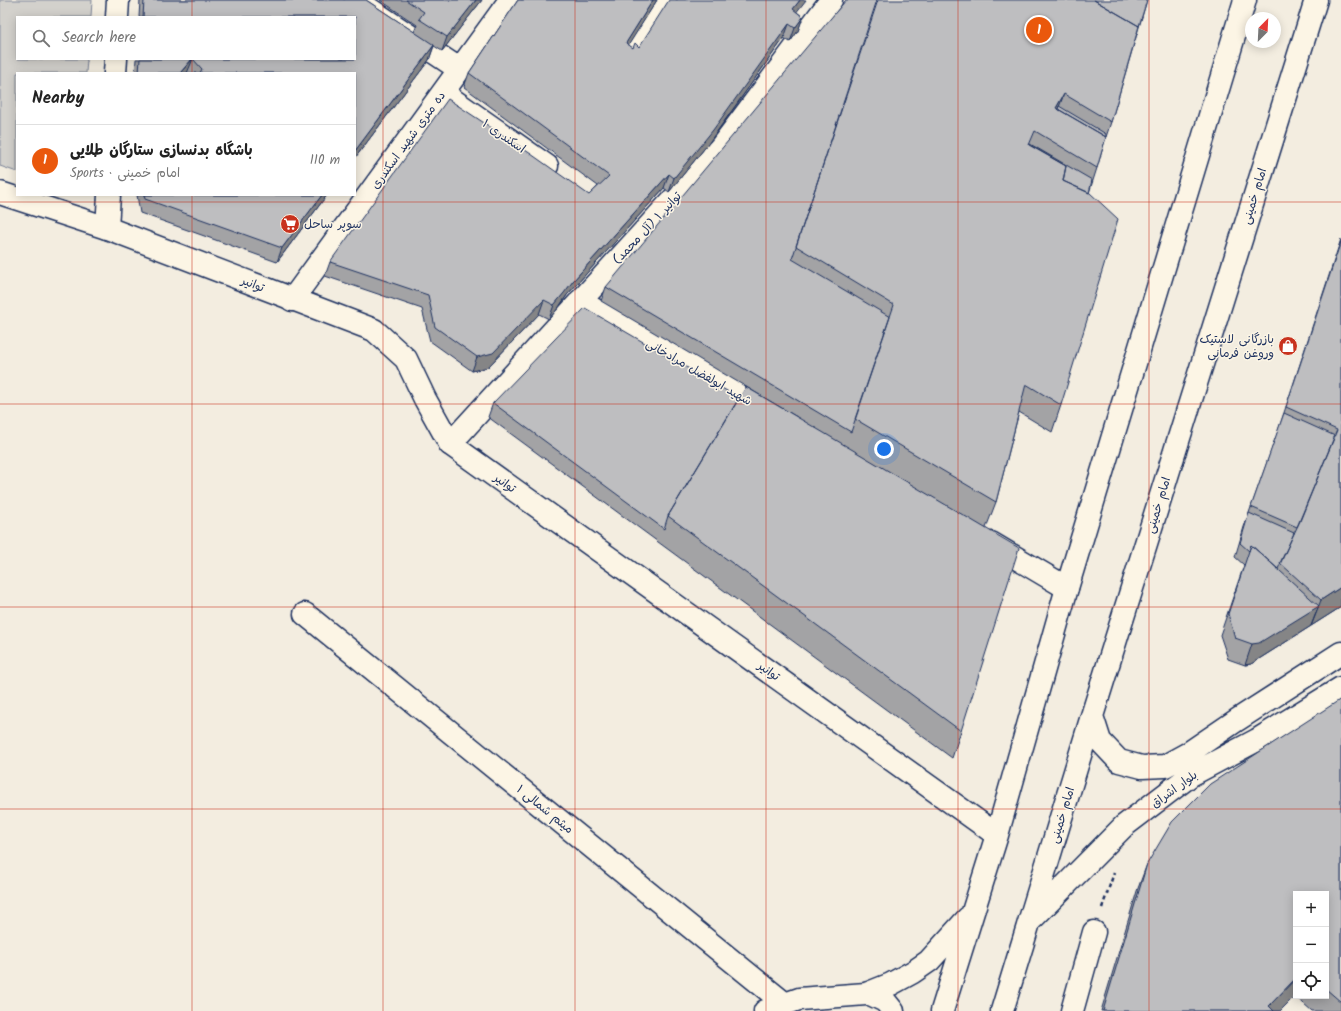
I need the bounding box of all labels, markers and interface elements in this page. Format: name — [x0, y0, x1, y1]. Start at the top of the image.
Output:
north arrow — [1245, 12, 1281, 48]
pin: 1 — [1026, 15, 1052, 45]
search box — [16, 16, 356, 60]
text: Search here — [62, 26, 136, 50]
icon: search — [30, 27, 52, 49]
text: Nearby — [32, 85, 84, 112]
street label: ده متری شهید اسکندری — [366, 87, 450, 193]
street label: اسکندری ۱ — [478, 114, 529, 158]
text: باشگاه بدنسازی ستارگان طلایی — [70, 139, 253, 163]
text: 1 — [43, 150, 47, 171]
text: 110 m — [310, 150, 340, 171]
text: Sports · امام خمینی — [70, 163, 180, 184]
street label: امام خمینی — [1237, 166, 1272, 227]
street label: توانیر ۱ (آل محمد) — [608, 187, 687, 269]
supermarket icon: سوپر ساحل — [279, 213, 301, 235]
place label: سوپر ساحل — [304, 215, 361, 234]
street label: توانیر — [238, 271, 268, 298]
place label: بازرگانی لاستیک وروغن فرمانی — [1200, 330, 1274, 363]
street label: شهید ابولفضل مرادخانی — [642, 334, 755, 411]
shop icon: بازرگانی لاستیک وروغن فرمانی — [1277, 335, 1299, 357]
your location — [874, 439, 894, 459]
street label: توانیر — [489, 468, 520, 498]
street label: امام خمینی — [1141, 475, 1176, 536]
street label: توانیر — [753, 656, 784, 686]
street label: بلوار اشراق — [1147, 766, 1202, 813]
street label: میثم شمالی ۱ — [512, 780, 577, 839]
street label: امام خمینی — [1045, 785, 1080, 846]
map controls — [1293, 891, 1329, 999]
button: + — [1293, 891, 1329, 927]
button: − — [1293, 927, 1329, 963]
button: locate — [1293, 963, 1329, 999]

